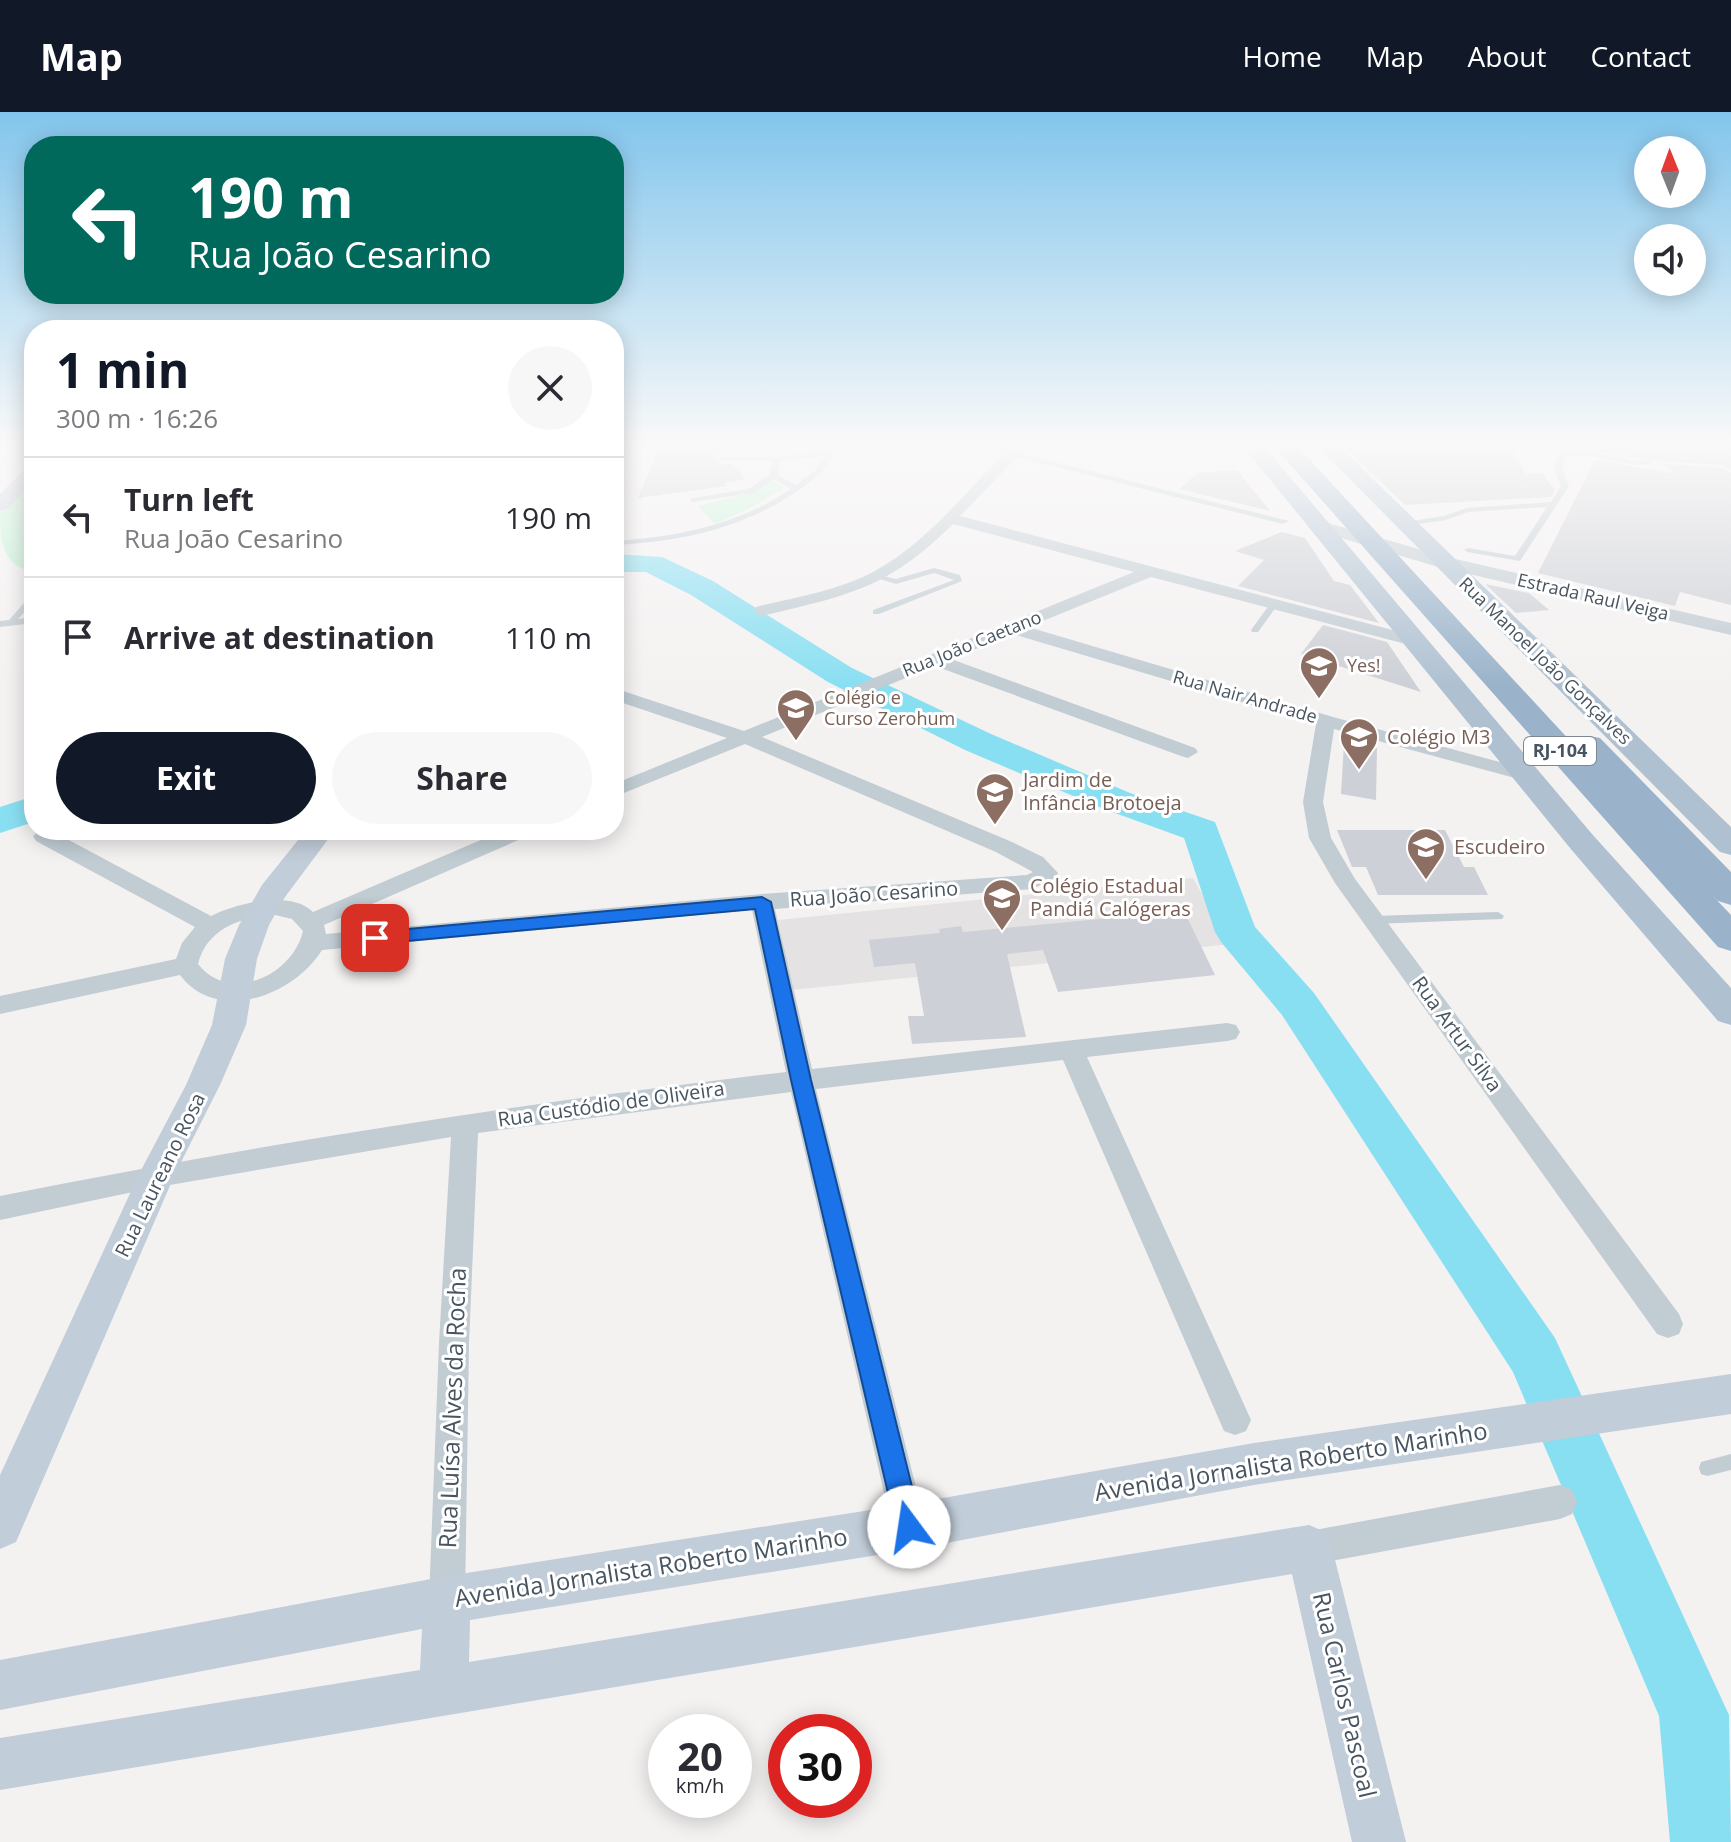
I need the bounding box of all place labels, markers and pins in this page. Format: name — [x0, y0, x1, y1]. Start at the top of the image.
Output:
school or university icon: Yes! — [1298, 645, 1340, 700]
place label: Yes! — [1347, 653, 1381, 677]
place label: Colégio e Curso Zerohum — [824, 685, 955, 730]
school or university icon: Colégio e Curso Zerohum — [775, 687, 817, 742]
school or university icon: Colégio M3 — [1338, 716, 1380, 771]
place label: Colégio M3 — [1387, 723, 1490, 750]
place label: Jardim de Infância Brotoeja — [1021, 766, 1182, 816]
school or university icon: Jardim de Infância Brotoeja — [974, 771, 1016, 826]
school or university icon: Escudeiro — [1405, 826, 1447, 881]
place label: Escudeiro — [1454, 833, 1545, 860]
place label: Colégio Estadual Pandiá Calógeras — [1030, 872, 1191, 922]
school or university icon: Colégio Estadual Pandiá Calógeras — [981, 877, 1023, 932]
pin — [341, 904, 409, 972]

